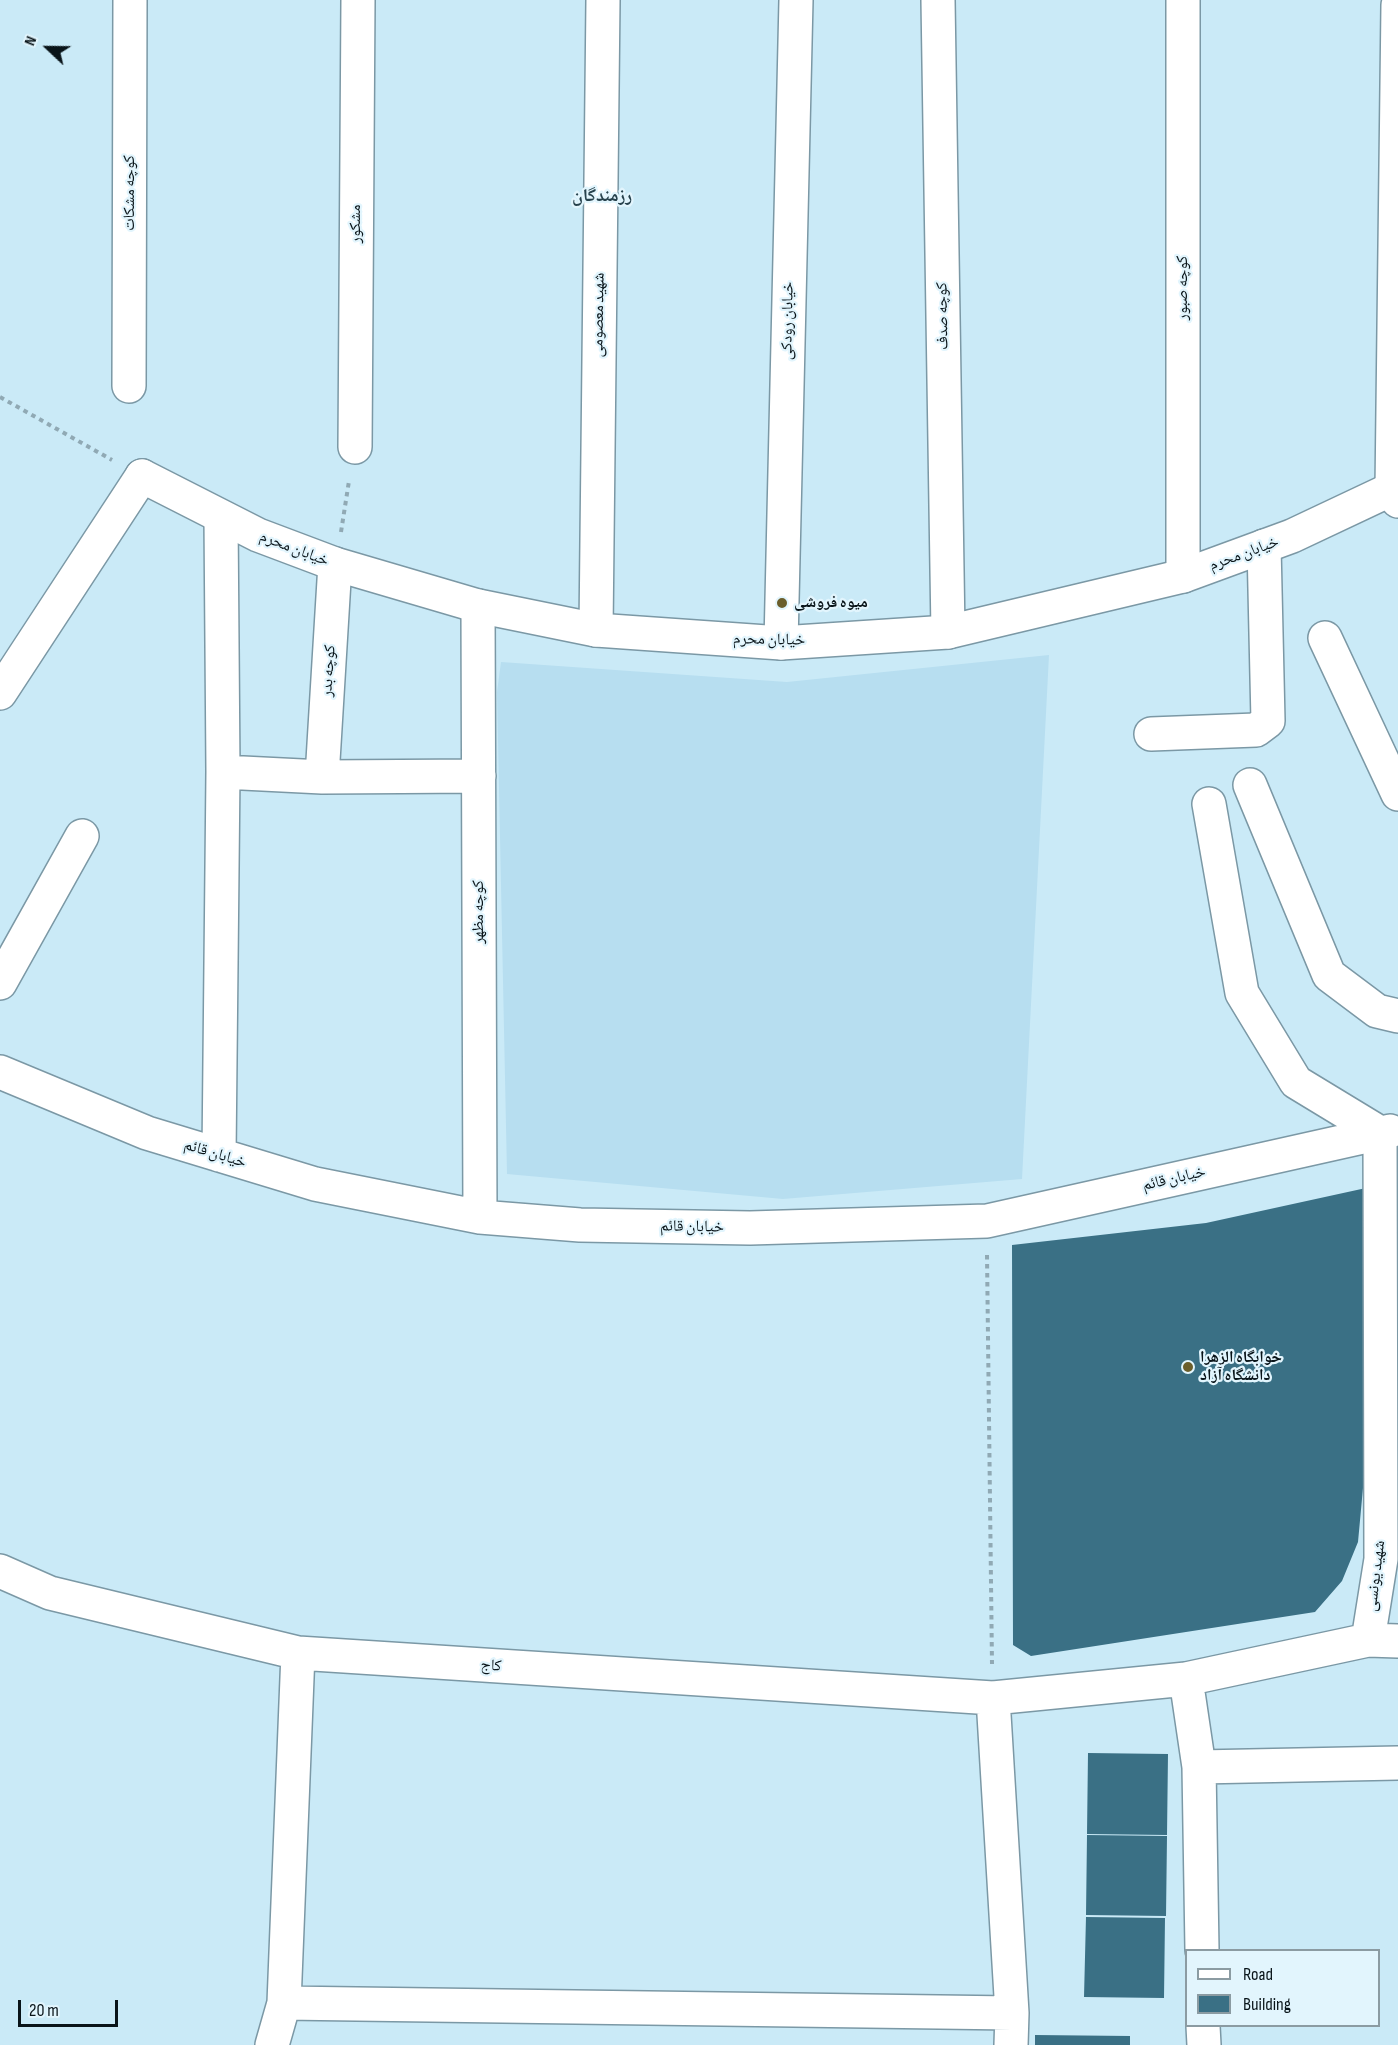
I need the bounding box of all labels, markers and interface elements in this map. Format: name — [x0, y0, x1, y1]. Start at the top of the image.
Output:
north arrow — [18, 18, 78, 78]
text: N — [20, 34, 41, 49]
street label: کوچه مشکات — [120, 155, 140, 231]
district label: رزمندگان — [572, 185, 632, 207]
street label: مشکور — [346, 205, 366, 243]
street label: کوچه صبور — [1173, 256, 1193, 320]
street label: شهید معصومی — [589, 273, 609, 357]
street label: خیابان رودکی — [778, 282, 798, 360]
street label: کوچه صدف — [933, 282, 953, 350]
street label: خیابان محرم — [257, 527, 331, 571]
street label: خیابان محرم — [1207, 533, 1281, 575]
place label: میوه فروشی — [794, 593, 868, 613]
marker: میوه فروشی — [775, 596, 789, 610]
street label: خیابان محرم — [733, 630, 805, 650]
street label: کوچه بدر — [318, 644, 340, 698]
street label: کوچه مظهر — [469, 880, 489, 944]
street label: خیابان قائم — [182, 1135, 248, 1173]
street label: خیابان قائم — [1141, 1162, 1207, 1196]
street label: خیابان قائم — [660, 1217, 724, 1237]
place label: خوابگاه الزهرا دانشگاه آزاد — [1200, 1348, 1282, 1386]
marker: خوابگاه الزهرا دانشگاه آزاد — [1181, 1360, 1195, 1374]
street label: شهید یونسی — [1362, 1539, 1390, 1613]
street label: کاج — [480, 1656, 502, 1676]
legend — [1185, 1949, 1380, 2027]
text: Road — [1243, 1964, 1273, 1985]
scale bar — [21, 1988, 122, 2026]
text: Building — [1243, 1994, 1291, 2015]
text: 20 m — [29, 2000, 59, 2021]

